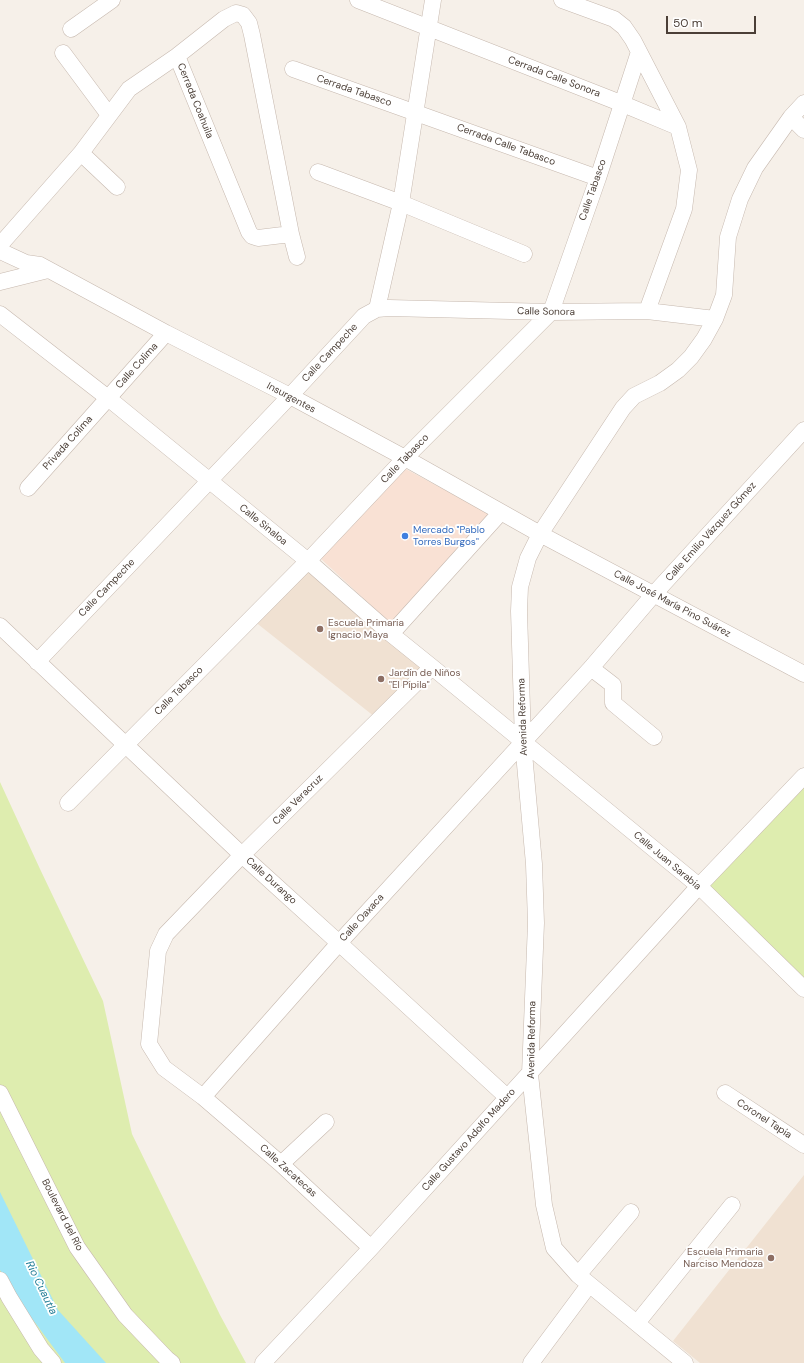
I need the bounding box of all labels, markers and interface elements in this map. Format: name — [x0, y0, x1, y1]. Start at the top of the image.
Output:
scale bar — [668, 8, 758, 34]
text: 50 m — [673, 15, 702, 31]
street label: Cerrada Calle Sonora — [506, 54, 602, 100]
street label: Cerrada Coahuila — [174, 62, 216, 140]
street label: Cerrada Tabasco — [315, 73, 393, 109]
street label: Cerrada Calle Tabasco — [455, 122, 557, 168]
street label: Calle Tabasco — [577, 158, 609, 222]
street label: Calle Sonora — [517, 305, 575, 319]
street label: Calle Campeche — [300, 321, 360, 385]
street label: Calle Colima — [113, 341, 161, 391]
street label: Insurgentes — [264, 380, 318, 416]
street label: Privada Colima — [41, 413, 95, 473]
street label: Calle Tabasco — [378, 432, 432, 486]
street label: Calle Emilio Vázquez Gómez — [663, 480, 759, 584]
street label: Calle Sinaloa — [237, 502, 289, 548]
place label: Mercado "Pablo Torres Burgos" — [413, 524, 485, 548]
marker: Mercado "Pablo Torres Burgos" — [400, 531, 410, 541]
street label: Calle Campeche — [76, 556, 138, 620]
street label: Calle José María Pino Suárez — [611, 568, 733, 640]
place label: Escuela Primaria Ignacio Maya — [328, 617, 404, 640]
marker: Escuela Primaria Ignacio Maya — [315, 624, 325, 634]
street label: Calle Tabasco — [152, 664, 206, 718]
place label: Jardín de Niños "El Pípila" — [389, 667, 460, 690]
marker: Jardín de Niños "El Pípila" — [376, 674, 386, 684]
street label: Avenida Reforma — [516, 678, 530, 756]
street label: Calle Veracruz — [270, 772, 326, 828]
street label: Calle Juan Sarabia — [631, 829, 703, 893]
street label: Calle Durango — [243, 855, 299, 907]
street label: Calle Oaxaca — [337, 892, 387, 944]
street label: Avenida Reforma — [525, 1001, 539, 1079]
street label: Calle Gustavo Adolfo Madero — [420, 1086, 518, 1194]
street label: Coronel Tapia — [734, 1097, 794, 1141]
street label: Calle Zacatecas — [257, 1142, 319, 1200]
street label: Boulevard del Río — [39, 1177, 85, 1253]
place label: Escuela Primaria Narciso Mendoza — [683, 1246, 763, 1270]
marker: Escuela Primaria Narciso Mendoza — [766, 1253, 776, 1263]
water label: Rio Cuautla — [22, 1259, 60, 1317]

